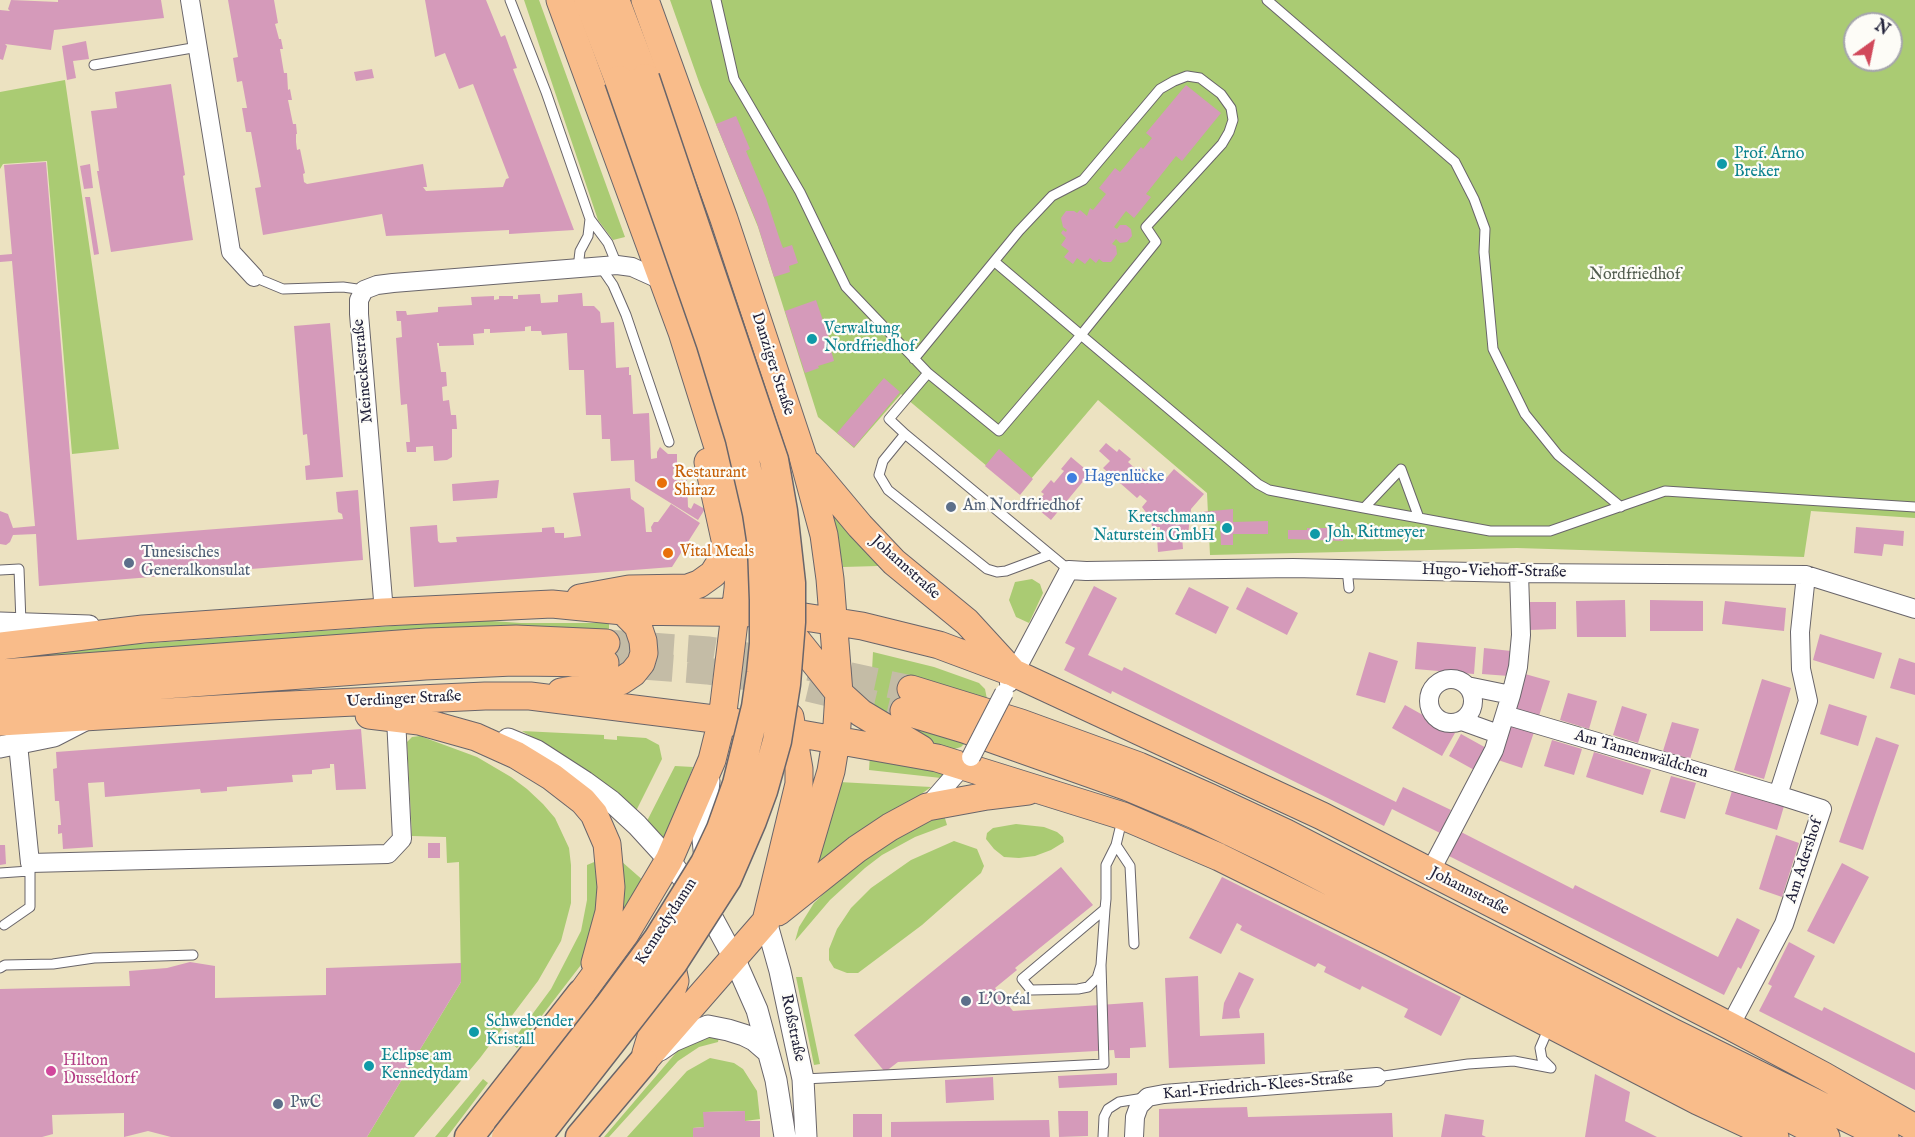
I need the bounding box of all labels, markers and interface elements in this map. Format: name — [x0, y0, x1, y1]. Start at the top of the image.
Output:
north arrow — [1843, 12, 1903, 72]
text: N — [1870, 16, 1893, 41]
place label: Prof. Arno Breker — [1734, 145, 1804, 183]
marker: Prof. Arno Breker — [1715, 157, 1729, 171]
park label: Nordfriedhof — [1590, 266, 1680, 286]
street label: Danziger Straße — [746, 310, 798, 418]
street label: Meineckestraße — [350, 318, 378, 424]
place label: Verwaltung Nordfriedhof — [824, 320, 915, 358]
marker: Verwaltung Nordfriedhof — [805, 332, 819, 346]
place label: Restaurant Shiraz — [674, 464, 747, 502]
place label: Hagenlücke — [1084, 468, 1164, 488]
marker: Hagenlücke — [1065, 471, 1079, 485]
marker: Restaurant Shiraz — [655, 476, 669, 490]
place label: Am Nordfriedhof — [963, 497, 1081, 517]
marker: Am Nordfriedhof — [944, 500, 958, 514]
place label: Kretschmann Naturstein GmbH — [1093, 509, 1215, 547]
marker: Kretschmann Naturstein GmbH — [1220, 521, 1234, 535]
place label: Joh. Rittmeyer — [1327, 524, 1425, 544]
marker: Joh. Rittmeyer — [1308, 527, 1322, 541]
street label: Johannstraße — [866, 532, 944, 604]
place label: Vital Meals — [680, 543, 754, 563]
place label: Tunesisches Generalkonsulat — [141, 544, 250, 582]
marker: Vital Meals — [661, 546, 675, 560]
marker: Tunesisches Generalkonsulat — [122, 556, 136, 570]
street label: Hugo-Viehoff-Straße — [1422, 561, 1566, 583]
street label: Uerdinger Straße — [346, 687, 462, 713]
street label: Am Tannenwäldchen — [1572, 727, 1710, 783]
street label: Am Adershof — [1782, 816, 1828, 906]
street label: Johannstraße — [1426, 864, 1512, 920]
street label: Kennedydamm — [632, 875, 702, 969]
place label: L'Oréal — [978, 991, 1030, 1011]
street label: Roßstraße — [775, 993, 809, 1063]
marker: L'Oréal — [959, 994, 973, 1008]
place label: Schwebender Kristall — [486, 1013, 573, 1051]
marker: Schwebender Kristall — [467, 1025, 481, 1039]
place label: Eclipse am Kennedydam — [381, 1047, 468, 1085]
place label: Hilton Dusseldorf — [63, 1052, 136, 1090]
marker: Eclipse am Kennedydam — [362, 1059, 376, 1073]
marker: Hilton Dusseldorf — [44, 1064, 58, 1078]
street label: Karl-Friedrich-Klees-Straße — [1162, 1069, 1354, 1105]
place label: PwC — [290, 1094, 321, 1114]
marker: PwC — [271, 1097, 285, 1111]

